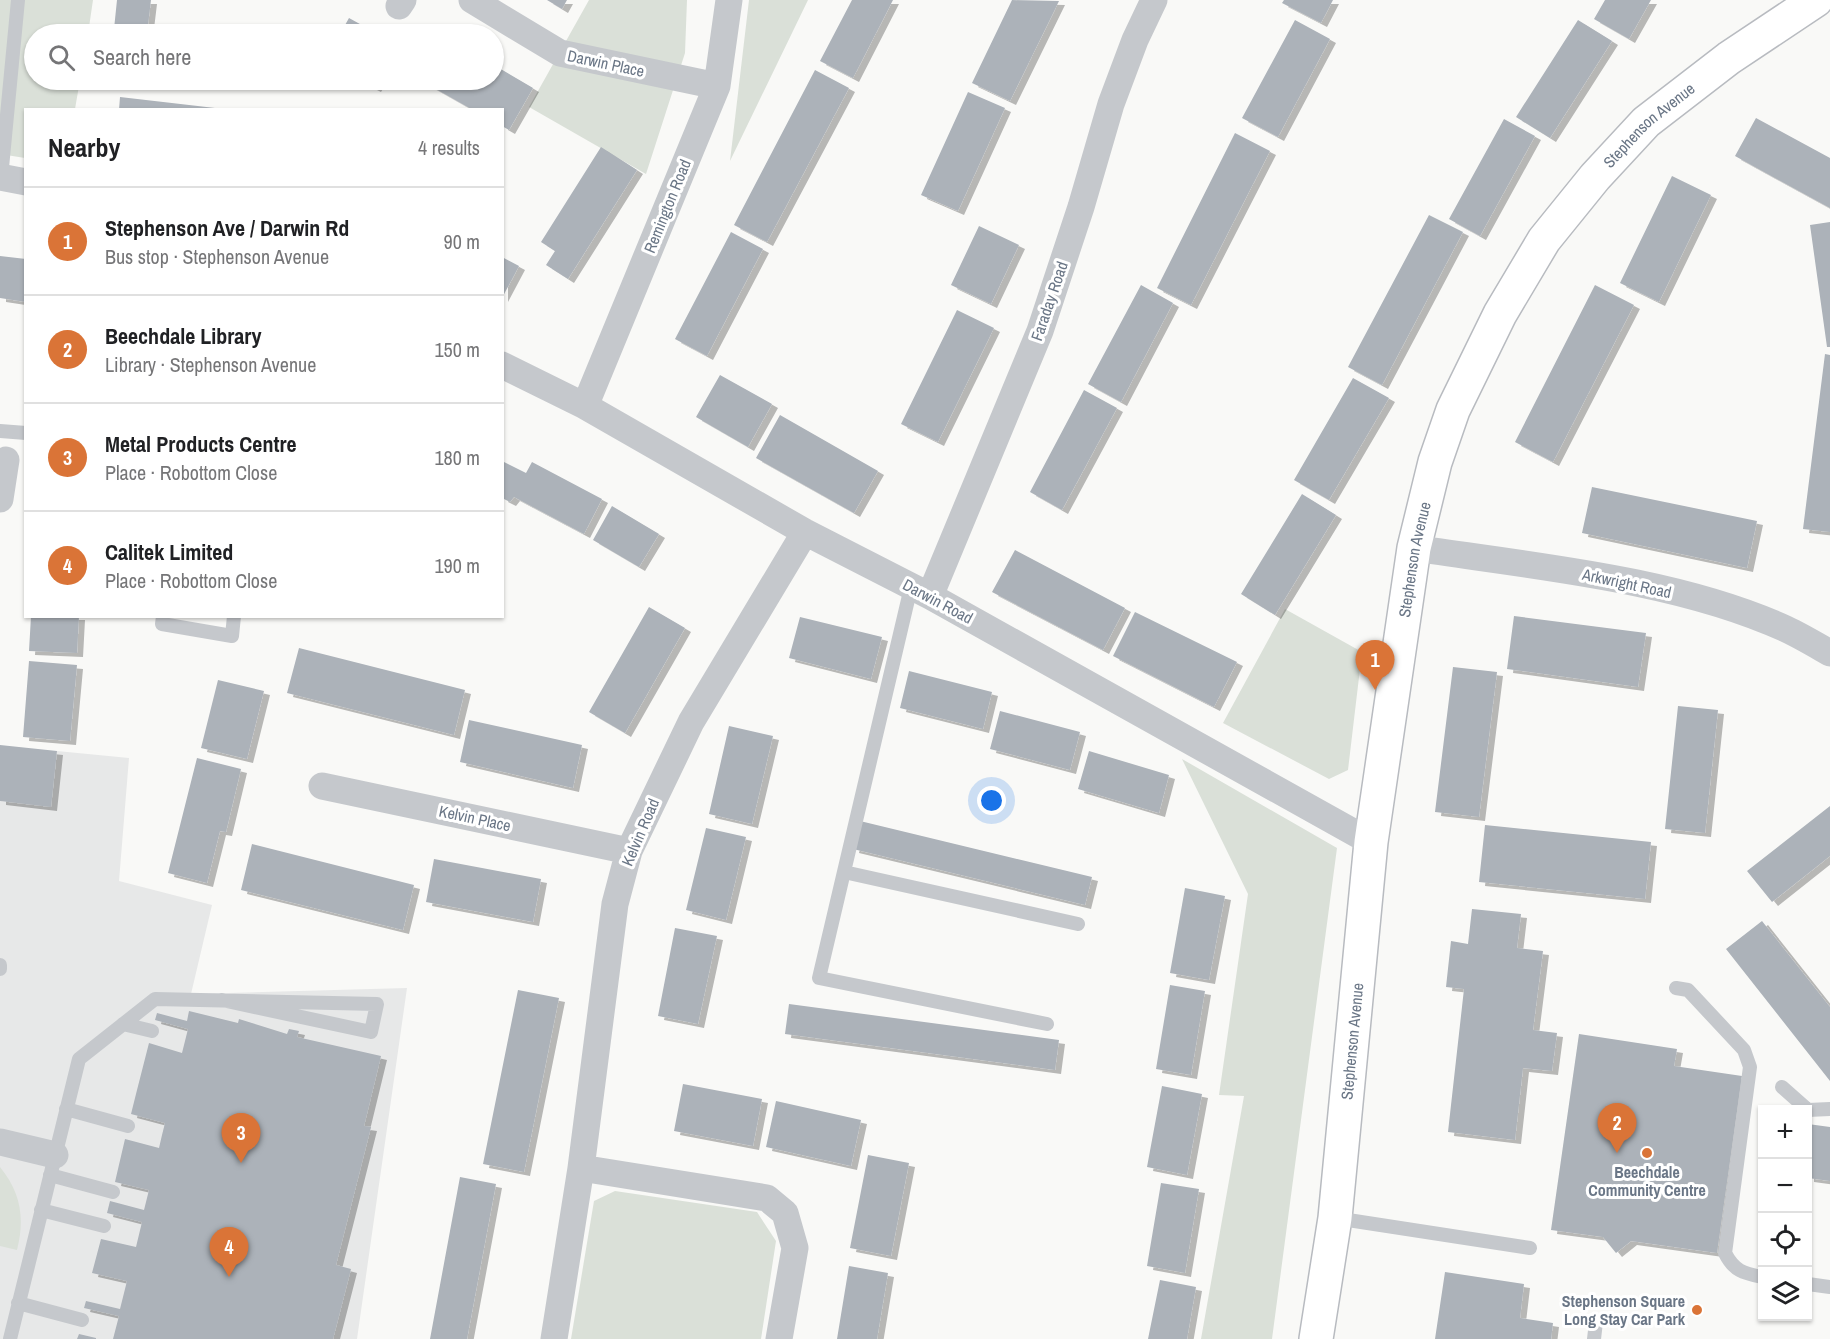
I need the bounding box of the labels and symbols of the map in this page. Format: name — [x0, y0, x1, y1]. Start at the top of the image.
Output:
street label: Darwin Place — [566, 44, 646, 82]
street label: Stephenson Avenue — [1598, 77, 1699, 172]
street label: Remington Road — [638, 156, 696, 256]
street label: Faraday Road — [1025, 258, 1073, 344]
street label: Stephenson Avenue — [1393, 499, 1436, 619]
street label: Arkwright Road — [1580, 563, 1674, 603]
street label: Darwin Road — [899, 573, 977, 629]
pin: 1 — [1356, 640, 1394, 690]
your location — [977, 786, 1006, 815]
street label: Kelvin Road — [616, 795, 664, 869]
street label: Kelvin Place — [437, 800, 513, 836]
street label: Stephenson Avenue — [1335, 982, 1368, 1101]
pin: 2 — [1598, 1104, 1636, 1153]
pin: 3 — [222, 1114, 260, 1163]
marker: Beechdale Community Centre — [1640, 1146, 1654, 1160]
place label: Beechdale Community Centre — [1588, 1161, 1706, 1201]
pin: 4 — [210, 1228, 248, 1277]
place label: Stephenson Square Long Stay Car Park — [1562, 1290, 1686, 1330]
marker: Stephenson Square Long Stay Car Park — [1690, 1303, 1704, 1317]

